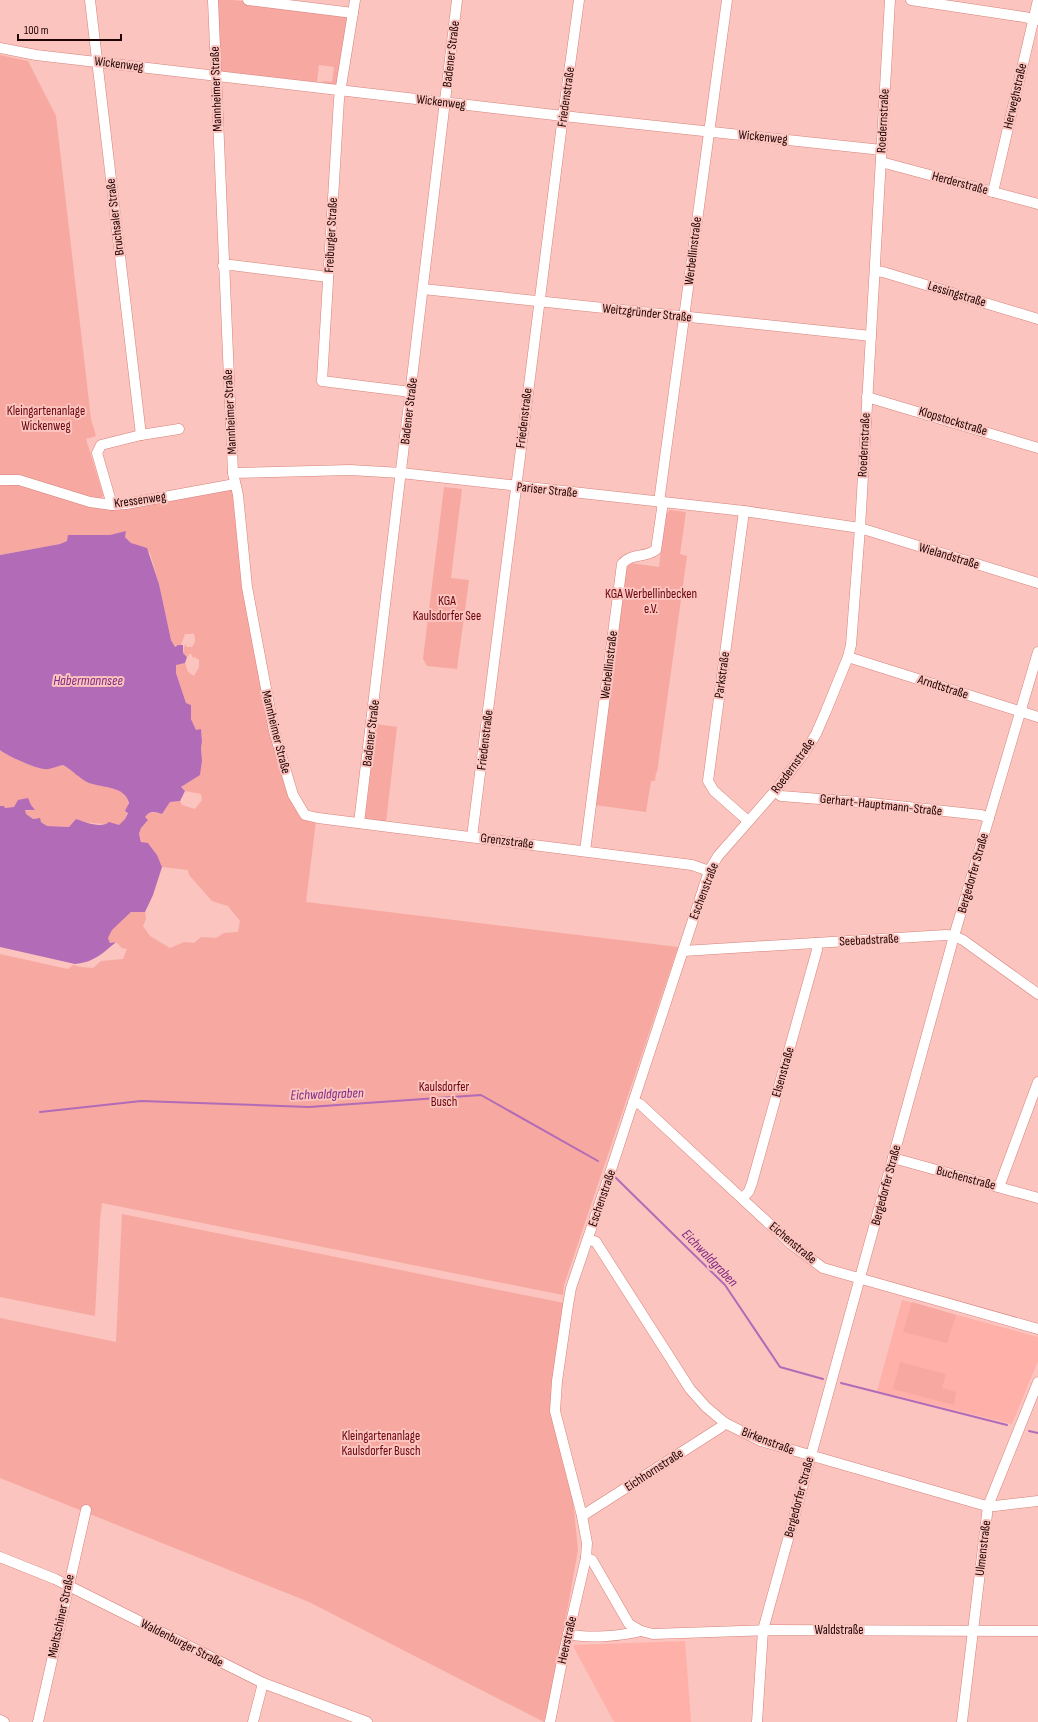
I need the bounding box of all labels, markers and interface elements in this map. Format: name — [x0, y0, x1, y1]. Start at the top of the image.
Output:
scale bar — [18, 16, 121, 42]
street label: Badener Straße — [439, 20, 463, 88]
text: 100 m — [24, 23, 49, 38]
street label: Mannheimer Straße — [207, 46, 225, 132]
street label: Wickenweg — [94, 53, 144, 75]
street label: Herweghstraße — [1000, 62, 1030, 130]
street label: Friedenstraße — [554, 66, 578, 128]
street label: Roedernstraße — [873, 88, 893, 154]
street label: Wickenweg — [416, 91, 466, 113]
street label: Wickenweg — [738, 126, 788, 148]
street label: Herderstraße — [930, 168, 990, 198]
street label: Bruchsaler Straße — [102, 178, 128, 256]
street label: Freiburger Straße — [321, 197, 341, 273]
street label: Werbellinstraße — [681, 216, 705, 286]
street label: Lessingstraße — [926, 278, 988, 310]
street label: Weitzgründer Straße — [602, 300, 692, 326]
street label: Mannheimer Straße — [220, 369, 240, 455]
street label: Badener Straße — [397, 377, 421, 445]
street label: Friedenstraße — [512, 387, 536, 449]
park label: Kleingartenanlage Wickenweg — [7, 403, 85, 434]
street label: Klopstockstraße — [917, 403, 989, 439]
street label: Roedernstraße — [854, 412, 874, 478]
street label: Pariser Straße — [516, 479, 578, 501]
street label: Kressenweg — [113, 488, 167, 512]
street label: Wielandstraße — [917, 539, 981, 573]
park label: KGA Werbellinbecken e.V. — [605, 586, 697, 617]
park label: KGA Kaulsdorfer See — [413, 593, 481, 624]
street label: Werbellinstraße — [597, 630, 621, 700]
street label: Parkstraße — [711, 651, 733, 699]
street label: Arndtstraße — [915, 671, 970, 703]
water label: Habermannsee — [53, 672, 123, 689]
street label: Mannheimer Straße — [258, 689, 294, 775]
street label: Badener Straße — [359, 699, 383, 767]
street label: Friedenstraße — [473, 709, 497, 771]
street label: Roedernstraße — [768, 735, 818, 797]
street label: Gerhart-Hauptmann-Straße — [819, 791, 943, 819]
street label: Grenzstraße — [480, 830, 534, 852]
street label: Bergedorfer Straße — [954, 831, 992, 915]
street label: Eschenstraße — [686, 860, 722, 922]
street label: Seebadstraße — [839, 930, 899, 950]
street label: Elsenstraße — [768, 1045, 798, 1099]
park label: Kaulsdorfer Busch — [419, 1079, 470, 1110]
water label: Eichwaldgraben — [290, 1084, 364, 1104]
street label: Bergedorfer Straße — [868, 1143, 904, 1227]
street label: Buchenstraße — [935, 1162, 997, 1194]
street label: Eschenstraße — [585, 1167, 619, 1229]
street label: Eichenstraße — [766, 1218, 820, 1268]
water label: Eichwaldgraben — [678, 1226, 742, 1290]
street label: Birkenstraße — [739, 1424, 797, 1458]
park label: Kleingartenanlage Kaulsdorfer Busch — [341, 1428, 421, 1459]
street label: Eichhornstraße — [622, 1445, 686, 1495]
street label: Bergedorfer Straße — [781, 1455, 817, 1539]
street label: Ulmenstraße — [972, 1519, 994, 1577]
street label: Mieltschiner Straße — [44, 1573, 78, 1659]
street label: Waldenburger Straße — [138, 1615, 226, 1671]
street label: Heerstraße — [554, 1615, 580, 1665]
street label: Waldstraße — [815, 1622, 863, 1638]

